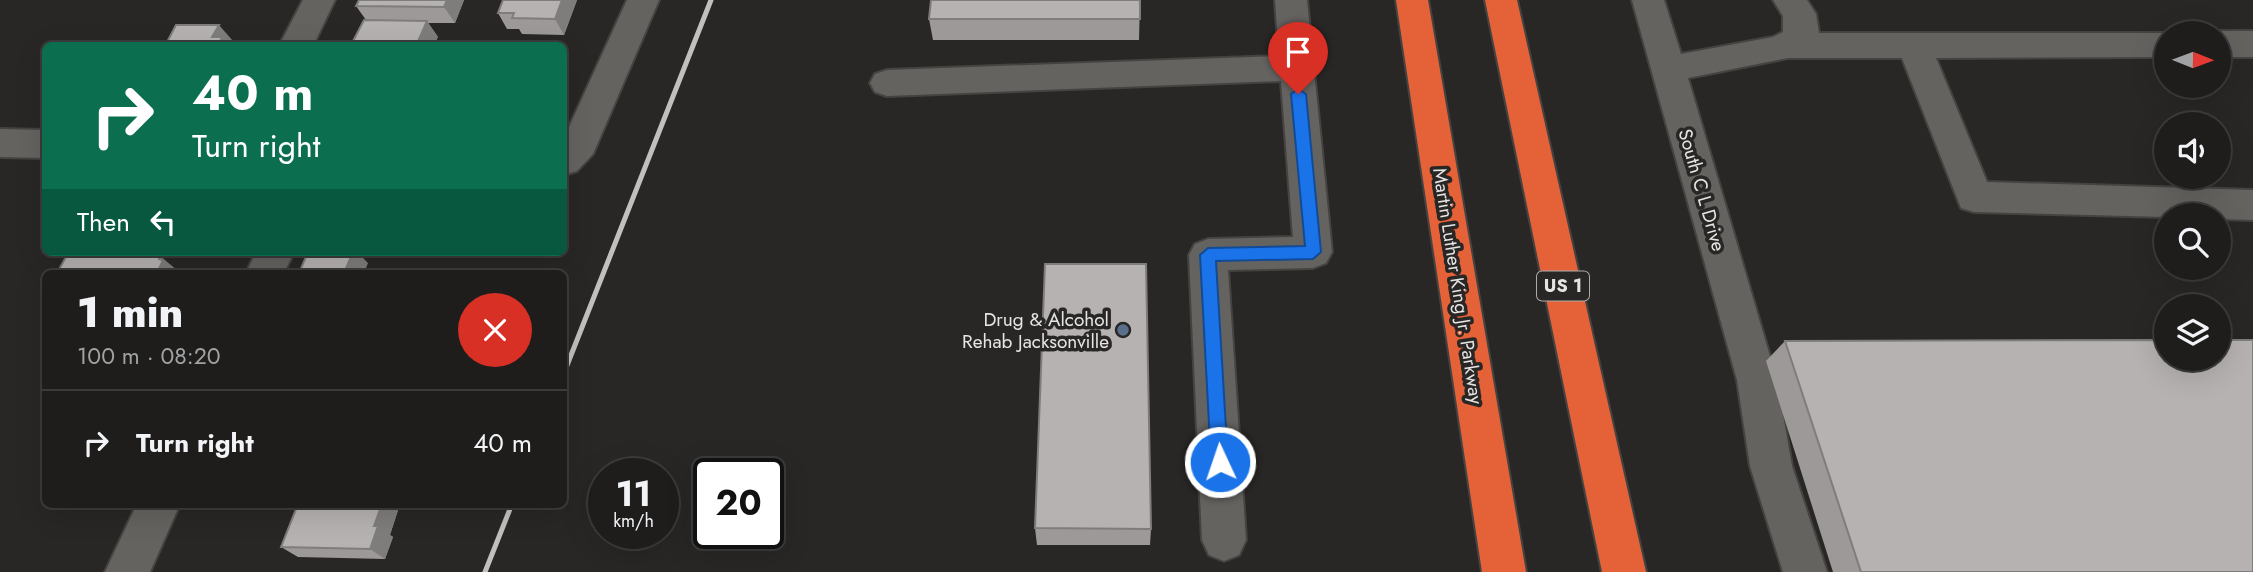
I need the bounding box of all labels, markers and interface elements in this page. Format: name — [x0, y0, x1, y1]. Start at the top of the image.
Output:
north arrow — [2154, 21, 2231, 98]
map controls — [2154, 21, 2231, 371]
pin — [1268, 22, 1328, 94]
icon: arrive — [1279, 33, 1317, 71]
text: 40 m — [192, 58, 314, 128]
icon: right — [77, 70, 168, 161]
button: sound — [2154, 112, 2231, 189]
text: Turn right — [192, 123, 321, 169]
street label: South C L Drive — [1672, 126, 1732, 255]
street label: Martin Luther King Jr. Parkway — [1426, 166, 1490, 407]
text: Then — [77, 203, 130, 241]
icon: left — [144, 203, 182, 241]
button: search — [2154, 203, 2231, 280]
road number: US 1 — [1537, 272, 1589, 300]
text: 1 min — [77, 282, 183, 343]
button: close — [458, 293, 532, 367]
button: layers — [2154, 294, 2231, 371]
place label: Drug & Alcohol Rehab Jacksonville — [962, 306, 1109, 355]
marker: Drug & Alcohol Rehab Jacksonville — [1115, 322, 1131, 338]
text: 100 m · 08:20 — [77, 339, 221, 373]
icon: right — [77, 424, 115, 462]
text: Turn right — [136, 424, 254, 462]
text: 40 m — [473, 424, 532, 462]
position arrow — [1183, 425, 1257, 499]
speed limit sign: 20 — [693, 458, 784, 549]
text: 11 — [616, 469, 651, 519]
text: km/h — [613, 508, 654, 534]

